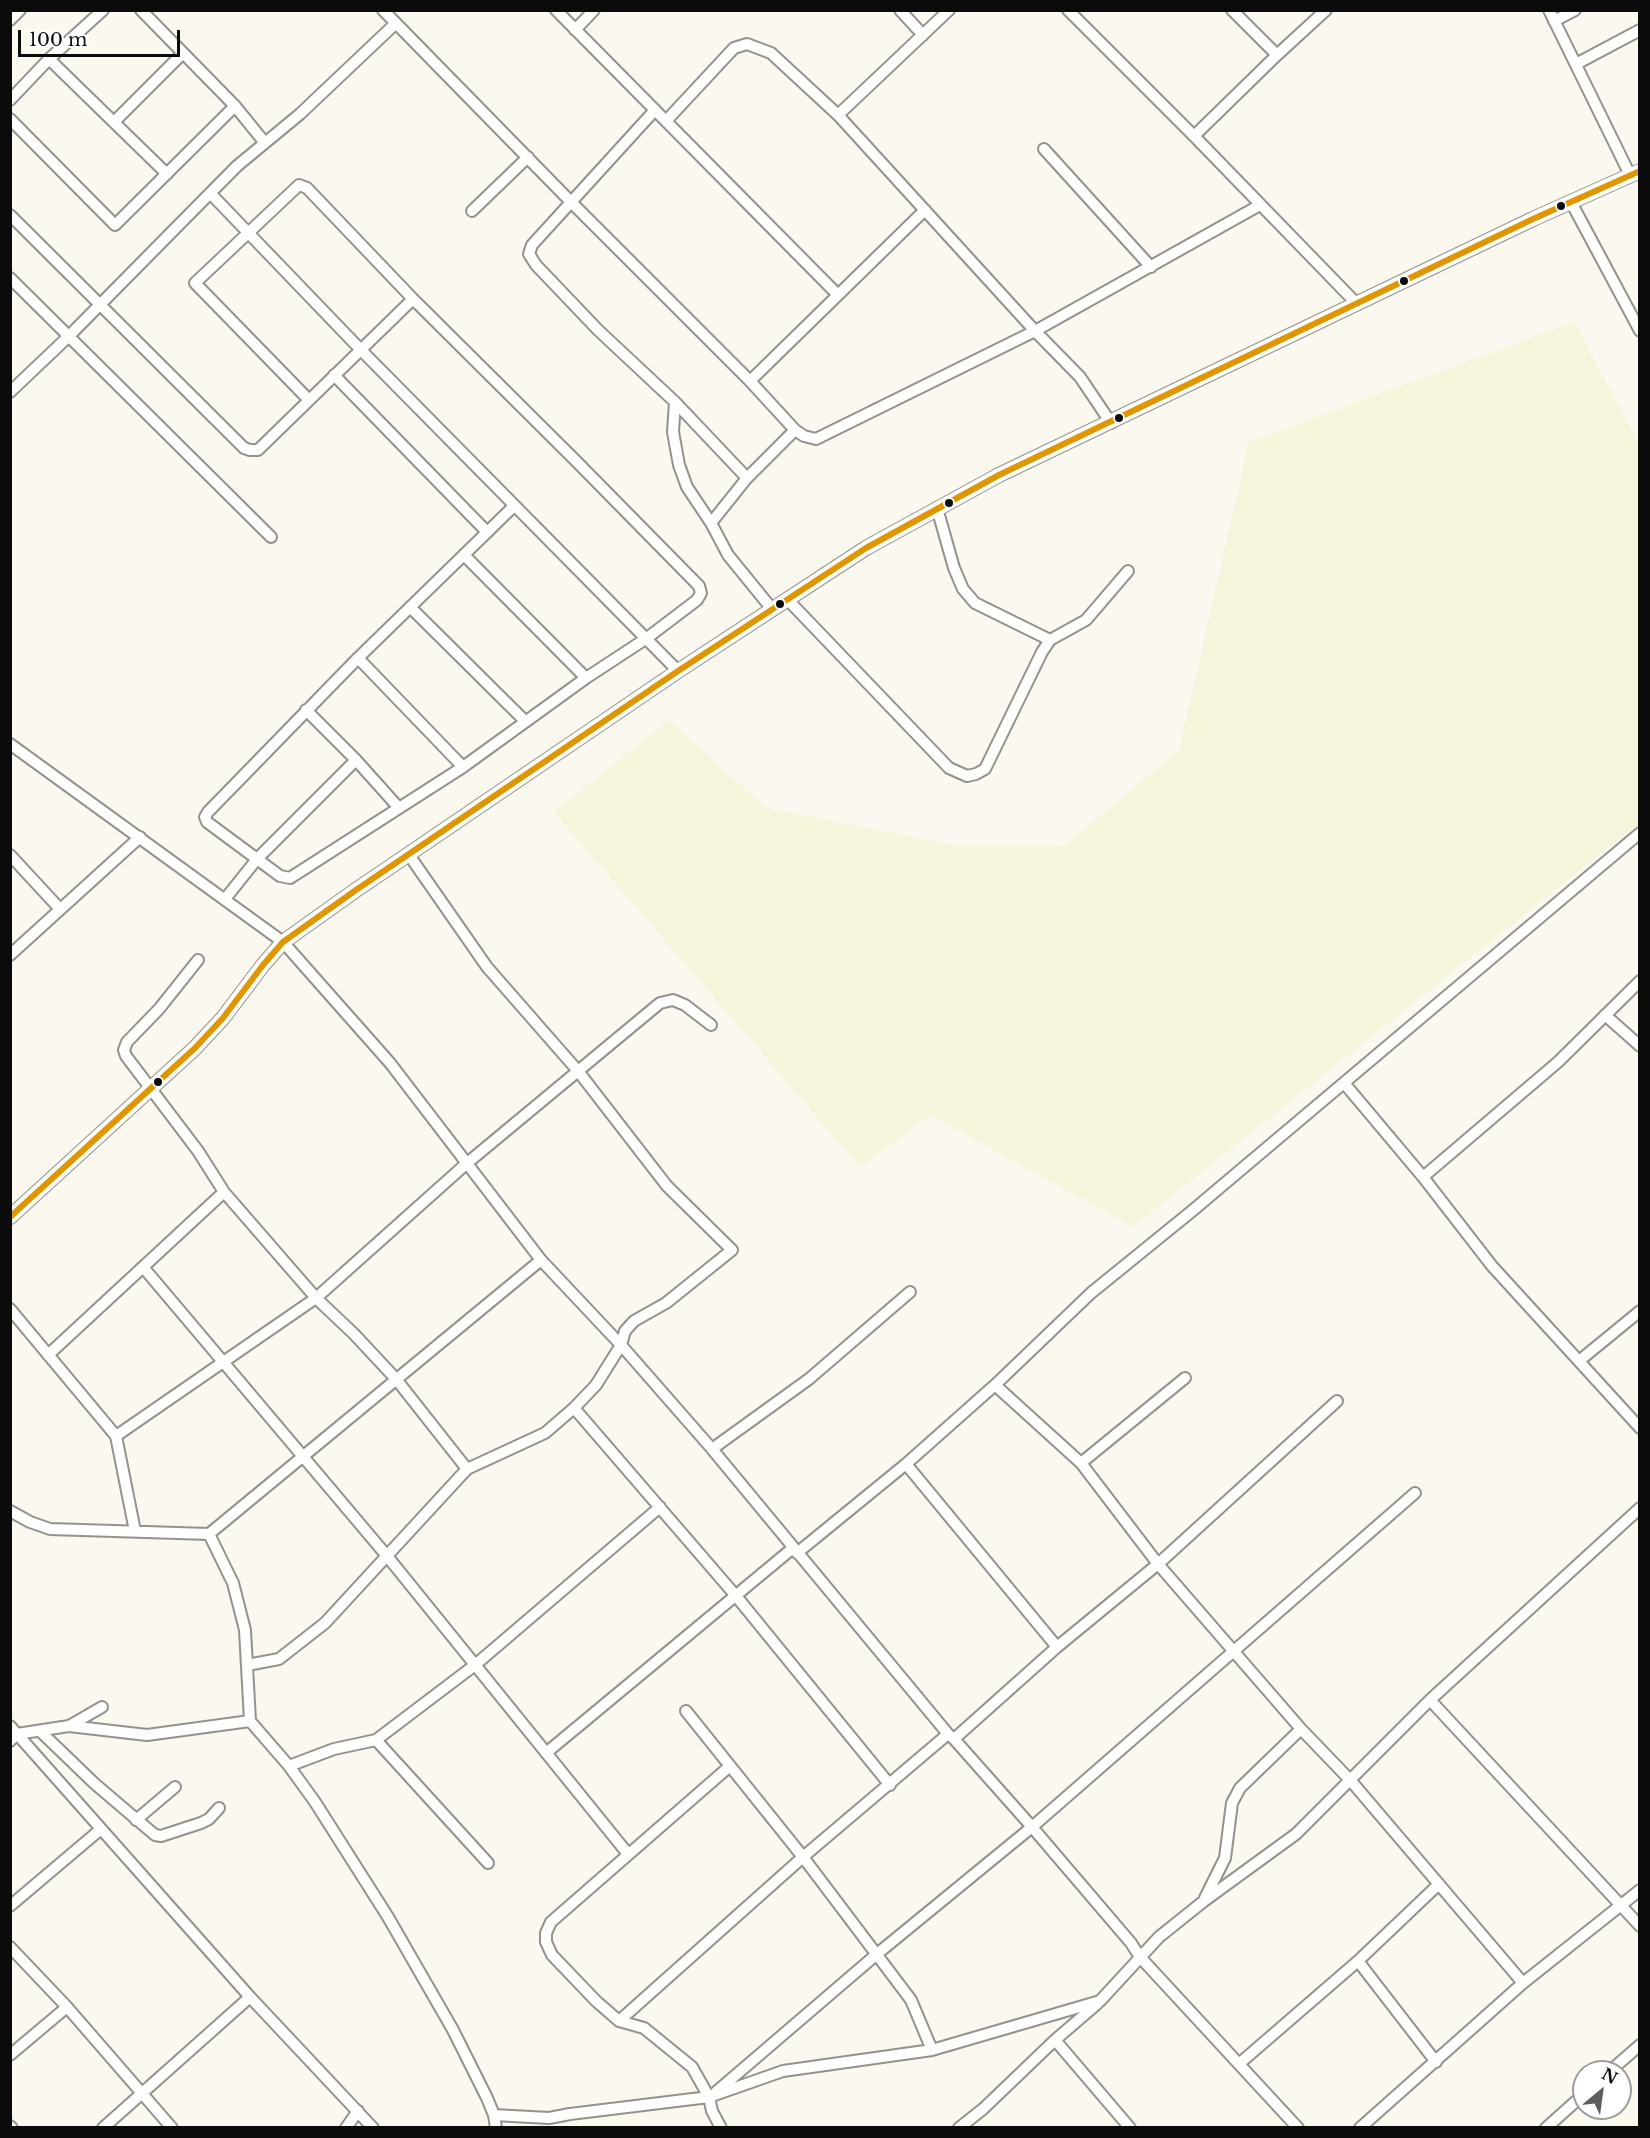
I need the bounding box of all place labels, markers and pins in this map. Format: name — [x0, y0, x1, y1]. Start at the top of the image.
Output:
unlabelled marker — [1555, 200, 1567, 212]
unlabelled marker — [1398, 275, 1410, 287]
unlabelled marker — [1113, 412, 1125, 424]
unlabelled marker — [943, 497, 955, 509]
unlabelled marker — [774, 598, 786, 610]
unlabelled marker — [152, 1076, 164, 1088]

